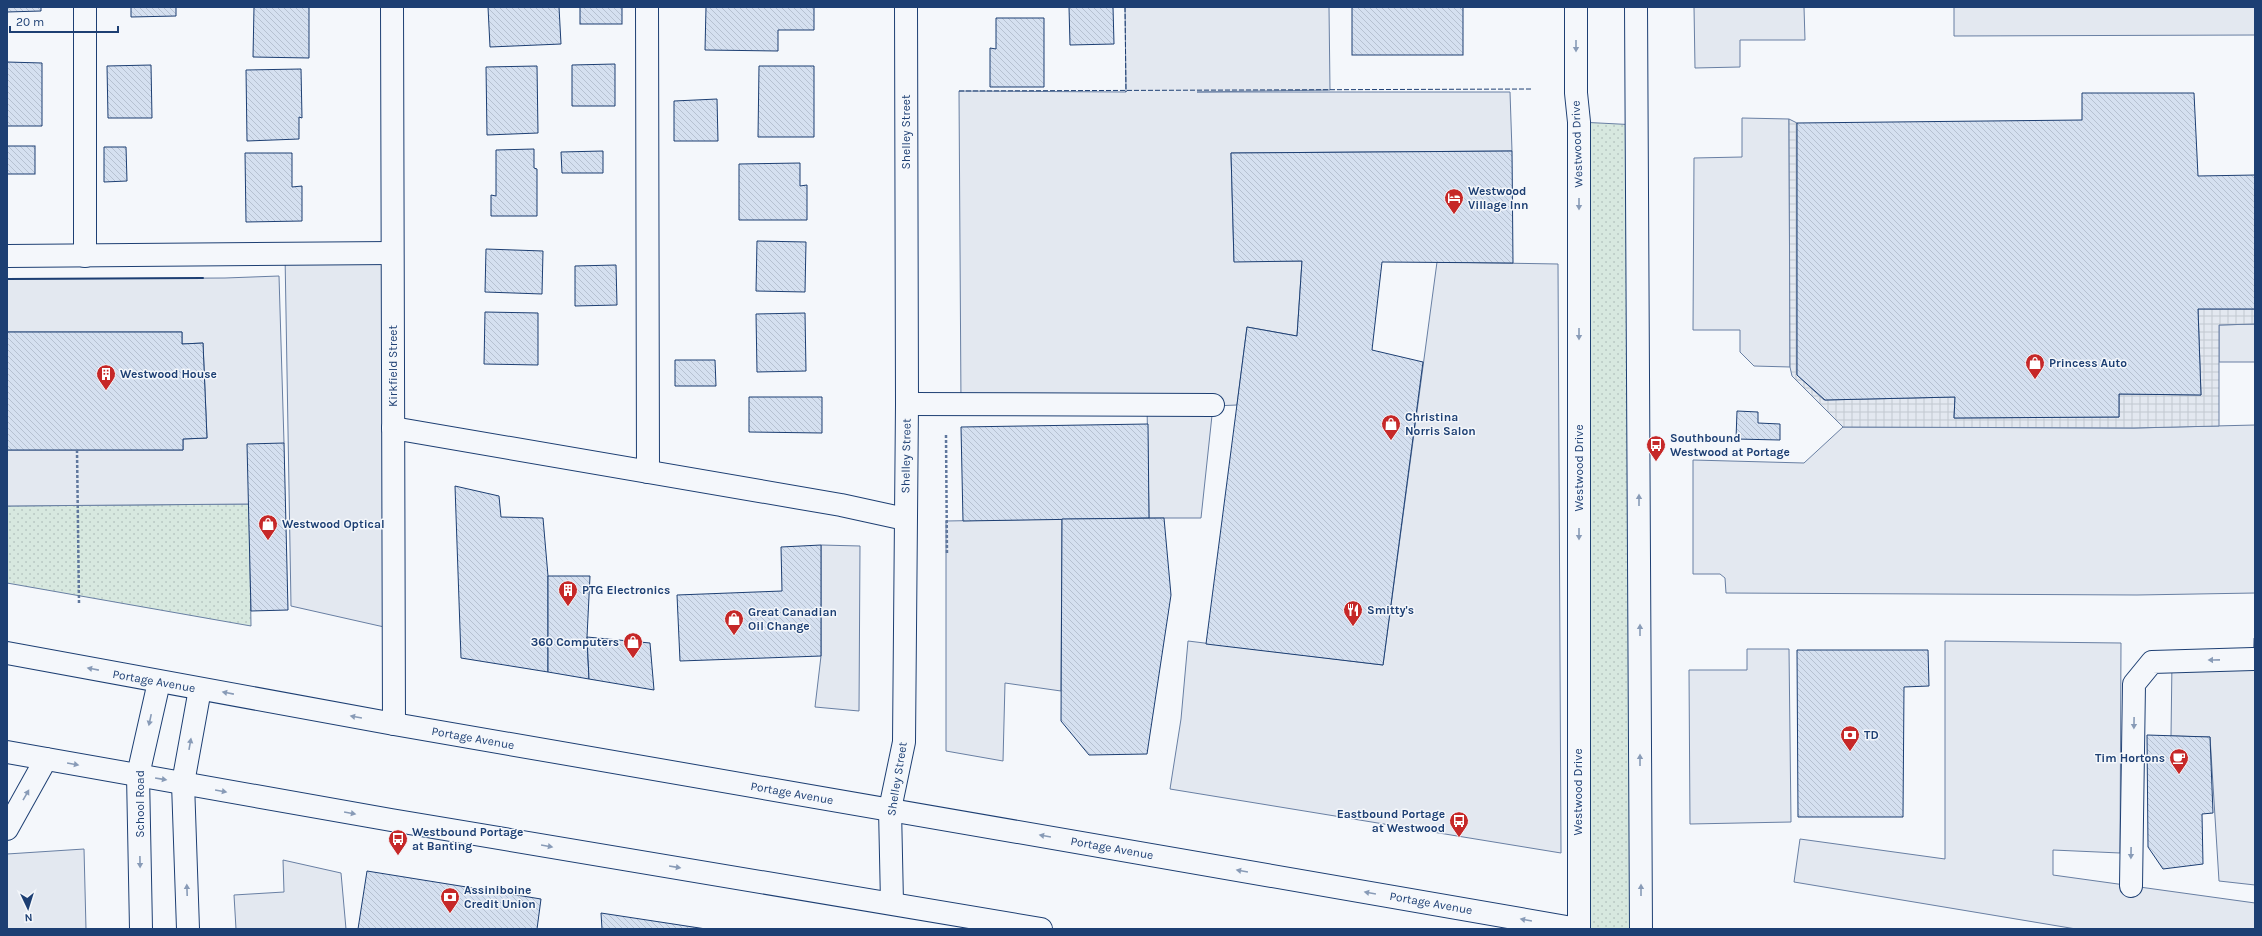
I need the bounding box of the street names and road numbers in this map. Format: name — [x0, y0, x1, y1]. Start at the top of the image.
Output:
street label: Shelley Street — [899, 94, 913, 169]
street label: Westwood Drive — [1568, 100, 1586, 188]
street label: Kirkfield Street — [386, 324, 400, 407]
street label: Shelley Street — [898, 418, 914, 494]
street label: Westwood Drive — [1572, 424, 1586, 512]
street label: Portage Avenue — [111, 667, 197, 695]
street label: Portage Avenue — [430, 724, 516, 752]
street label: Shelley Street — [884, 740, 910, 817]
street label: Westwood Drive — [1571, 748, 1585, 836]
street label: School Road — [133, 770, 147, 838]
street label: Portage Avenue — [749, 779, 835, 807]
street label: Portage Avenue — [1069, 834, 1155, 862]
street label: Portage Avenue — [1388, 889, 1474, 917]

